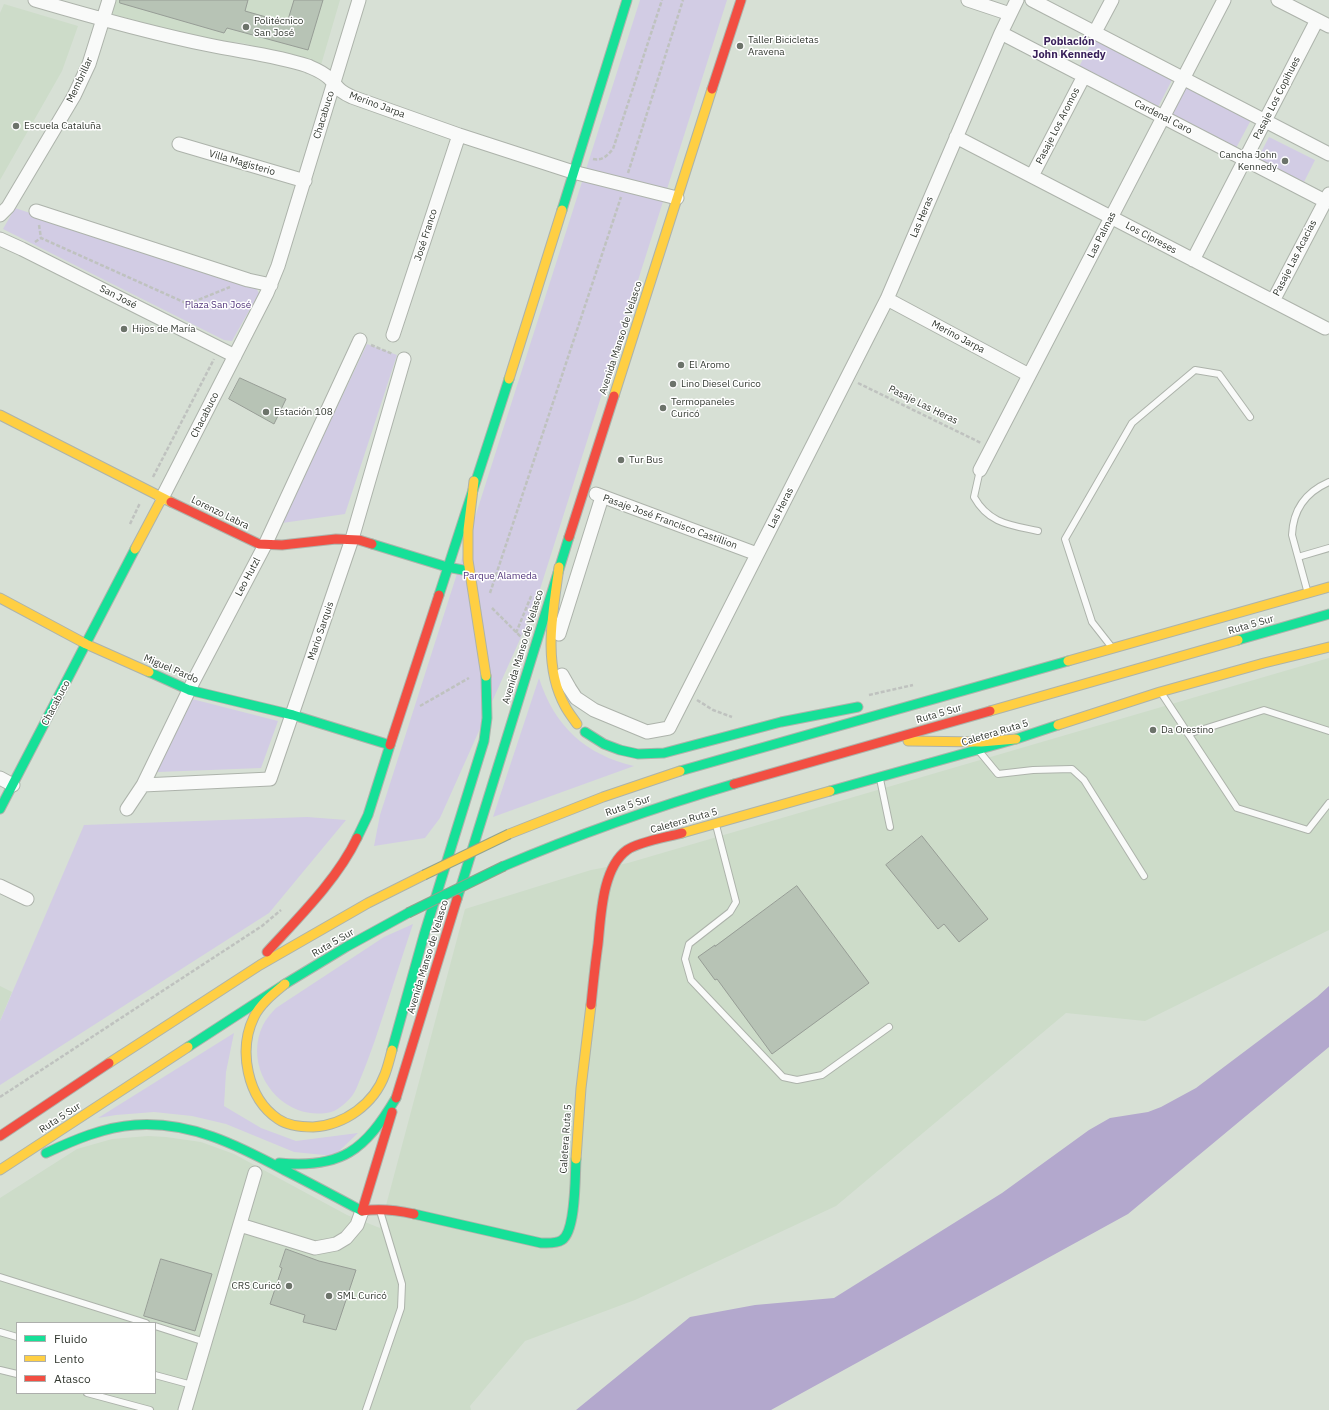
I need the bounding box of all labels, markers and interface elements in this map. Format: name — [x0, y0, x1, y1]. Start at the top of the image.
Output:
place label: Politécnico San José — [254, 15, 303, 38]
marker: Politécnico San José — [241, 22, 251, 32]
place label: Taller Bicicletas Aravena — [748, 34, 819, 58]
district label: Población John Kennedy — [1032, 35, 1106, 61]
marker: Taller Bicicletas Aravena — [735, 41, 745, 51]
street label: Membrillar — [64, 55, 96, 105]
street label: Pasaje Los Copihues — [1251, 55, 1303, 141]
street label: Pasaje Los Aromos — [1033, 86, 1083, 166]
street label: Merino Jarpa — [347, 89, 407, 121]
street label: Chacabuco — [311, 90, 337, 140]
street label: Cardenal Caro — [1132, 97, 1194, 137]
place label: Escuela Cataluña — [24, 120, 101, 132]
marker: Escuela Cataluña — [11, 121, 21, 131]
street label: Villa Magisterio — [207, 148, 277, 178]
place label: Cancha John Kennedy — [1219, 149, 1277, 172]
marker: Cancha John Kennedy — [1280, 156, 1290, 166]
street label: Las Heras — [908, 194, 936, 240]
street label: José Franco — [412, 207, 440, 263]
street label: Las Palmas — [1085, 210, 1119, 260]
street label: Pasaje Las Acacias — [1271, 218, 1319, 298]
street label: Los Cipreses — [1123, 219, 1179, 257]
street label: Avenida Manso de Velasco — [597, 280, 645, 396]
street label: San José — [97, 283, 139, 311]
park label: Plaza San José — [185, 299, 251, 311]
street label: Merino Jarpa — [929, 318, 987, 356]
place label: Hijos de María — [132, 323, 196, 335]
marker: Hijos de María — [119, 324, 129, 334]
place label: El Aromo — [689, 359, 730, 371]
marker: El Aromo — [676, 360, 686, 370]
place label: Lino Diesel Curico — [681, 378, 761, 390]
marker: Lino Diesel Curico — [668, 379, 678, 389]
street label: Pasaje Las Heras — [886, 383, 960, 427]
street label: Chacabuco — [188, 390, 222, 440]
place label: Termopaneles Curicó — [671, 396, 735, 420]
marker: Termopaneles Curicó — [658, 403, 668, 413]
place label: Estación 108 — [274, 406, 333, 418]
marker: Estación 108 — [261, 407, 271, 417]
place label: Tur Bus — [629, 454, 663, 466]
marker: Tur Bus — [616, 455, 626, 465]
street label: Las Heras — [766, 486, 796, 530]
street label: Pasaje José Francisco Castillion — [601, 492, 739, 552]
street label: Lorenzo Labra — [189, 494, 251, 532]
street label: Leo Hutzl — [233, 556, 263, 598]
park label: Parque Alameda — [463, 570, 537, 582]
street label: Avenida Manso de Velasco — [500, 589, 546, 705]
street label: Mario Sarquis — [305, 600, 337, 662]
street label: Ruta 5 Sur — [1227, 613, 1275, 637]
street label: Miguel Pardo — [142, 652, 200, 686]
street label: Chacabuco — [39, 678, 73, 728]
street label: Ruta 5 Sur — [915, 702, 963, 726]
street label: Caletera Ruta 5 — [960, 717, 1030, 749]
place label: Da Orestino — [1161, 724, 1214, 736]
marker: Da Orestino — [1148, 725, 1158, 735]
street label: Ruta 5 Sur — [604, 793, 652, 819]
street label: Caletera Ruta 5 — [649, 806, 719, 836]
street label: Avenida Manso de Velasco — [405, 899, 451, 1015]
street label: Ruta 5 Sur — [310, 926, 356, 960]
street label: Ruta 5 Sur — [37, 1100, 83, 1136]
street label: Caletera Ruta 5 — [558, 1104, 574, 1174]
place label: CRS Curicó — [232, 1280, 281, 1292]
marker: CRS Curicó — [284, 1281, 294, 1291]
place label: SML Curicó — [337, 1290, 387, 1302]
marker: SML Curicó — [324, 1291, 334, 1301]
legend — [16, 1322, 156, 1394]
text: Fluido — [54, 1331, 87, 1346]
text: Lento — [54, 1351, 84, 1366]
text: Atasco — [54, 1371, 91, 1386]

